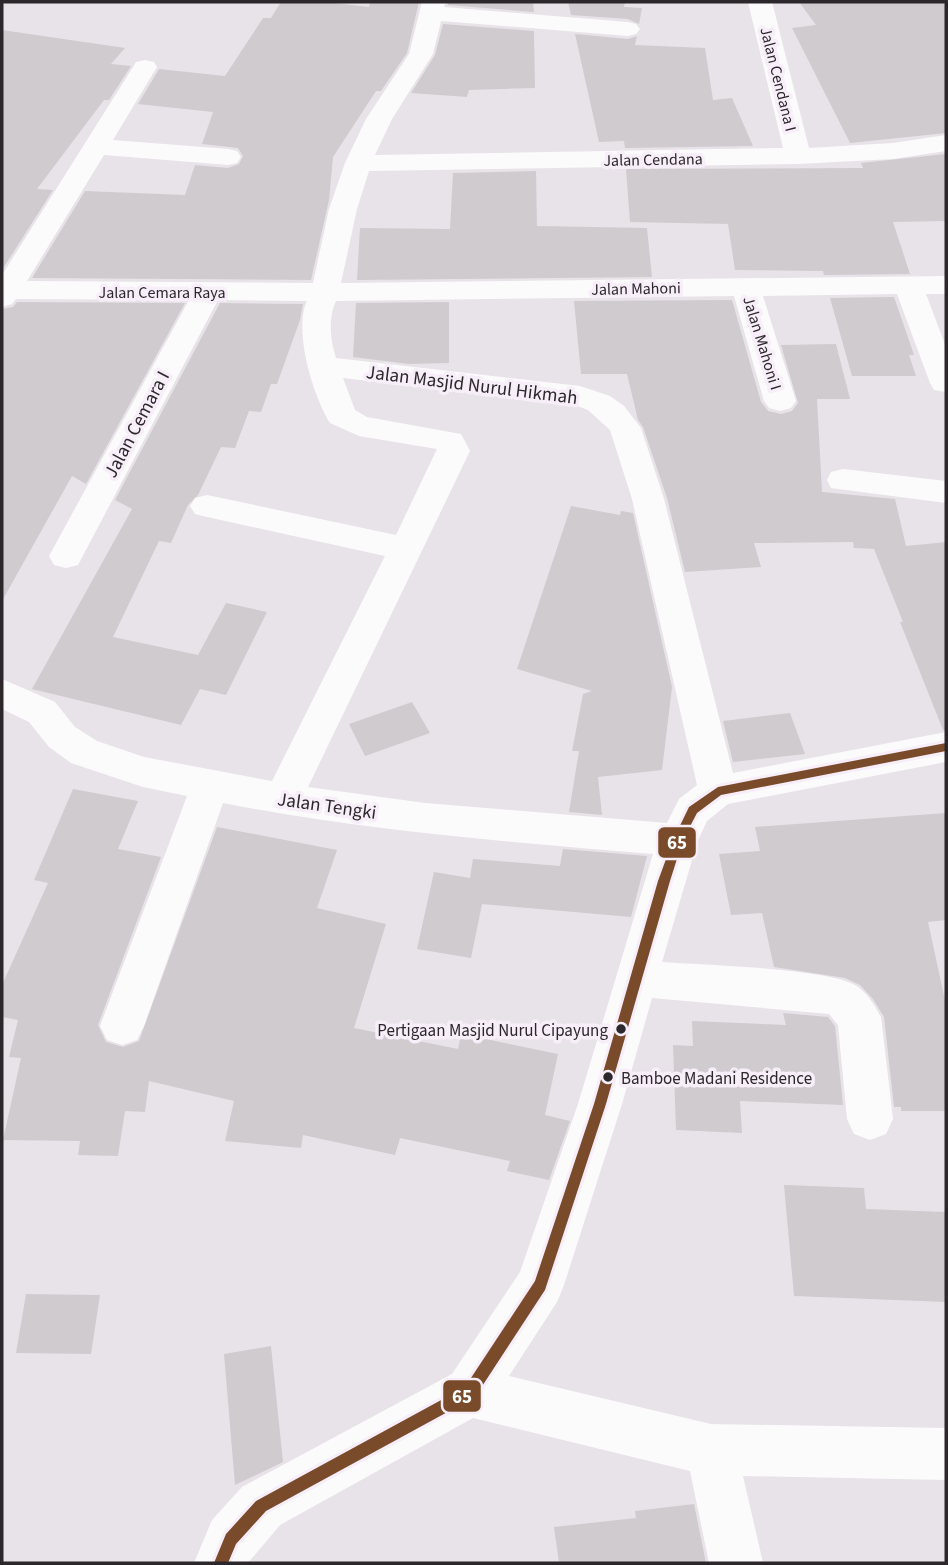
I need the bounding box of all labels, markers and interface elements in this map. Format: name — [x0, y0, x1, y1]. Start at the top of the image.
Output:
street label: Jalan Cendana I — [754, 25, 802, 134]
street label: Jalan Cendana — [603, 148, 703, 172]
street label: Jalan Mahoni — [591, 277, 681, 301]
street label: Jalan Cemara Raya — [99, 282, 226, 304]
street label: Jalan Mahoni I — [737, 294, 787, 393]
street label: Jalan Masjid Nurul Hikmah — [365, 359, 579, 412]
street label: Jalan Cemara I — [98, 367, 177, 483]
street label: Jalan Tengki — [276, 786, 378, 827]
line badge: 65 — [657, 826, 697, 859]
text: 65 — [667, 830, 687, 857]
place label: Pertigaan Masjid Nurul Cipayung — [377, 1019, 608, 1043]
marker: Pertigaan Masjid Nurul Cipayung — [614, 1022, 628, 1036]
place label: Bamboe Madani Residence — [621, 1067, 812, 1091]
marker: Bamboe Madani Residence — [601, 1070, 615, 1084]
line badge: 65 — [442, 1379, 482, 1413]
text: 65 — [452, 1384, 472, 1411]

